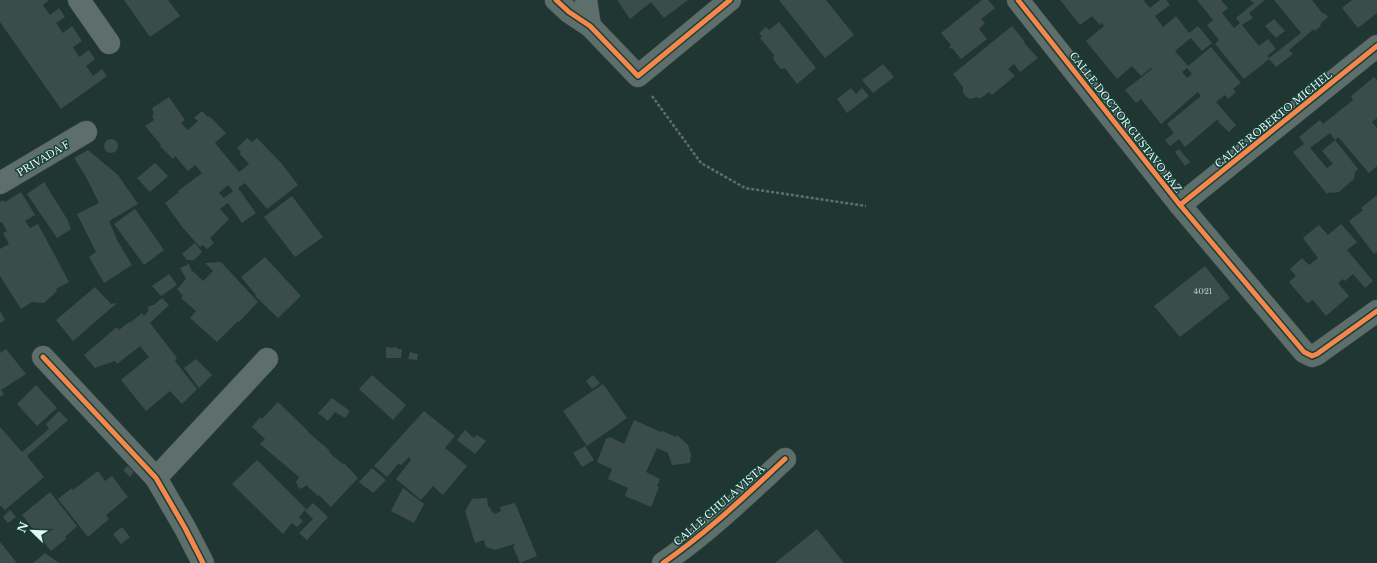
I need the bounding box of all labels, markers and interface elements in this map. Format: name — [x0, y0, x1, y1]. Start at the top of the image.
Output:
street label: CALLE DOCTOR GUSTAVO BAZ — [1067, 49, 1185, 196]
street label: CALLE ROBERTO MICHEL — [1212, 68, 1335, 171]
street label: PRIVADA F — [15, 137, 72, 179]
house number: 4021 — [1194, 286, 1213, 296]
street label: CALLE CHULA VISTA — [671, 462, 768, 549]
north arrow — [12, 511, 52, 551]
text: N — [14, 519, 32, 535]

